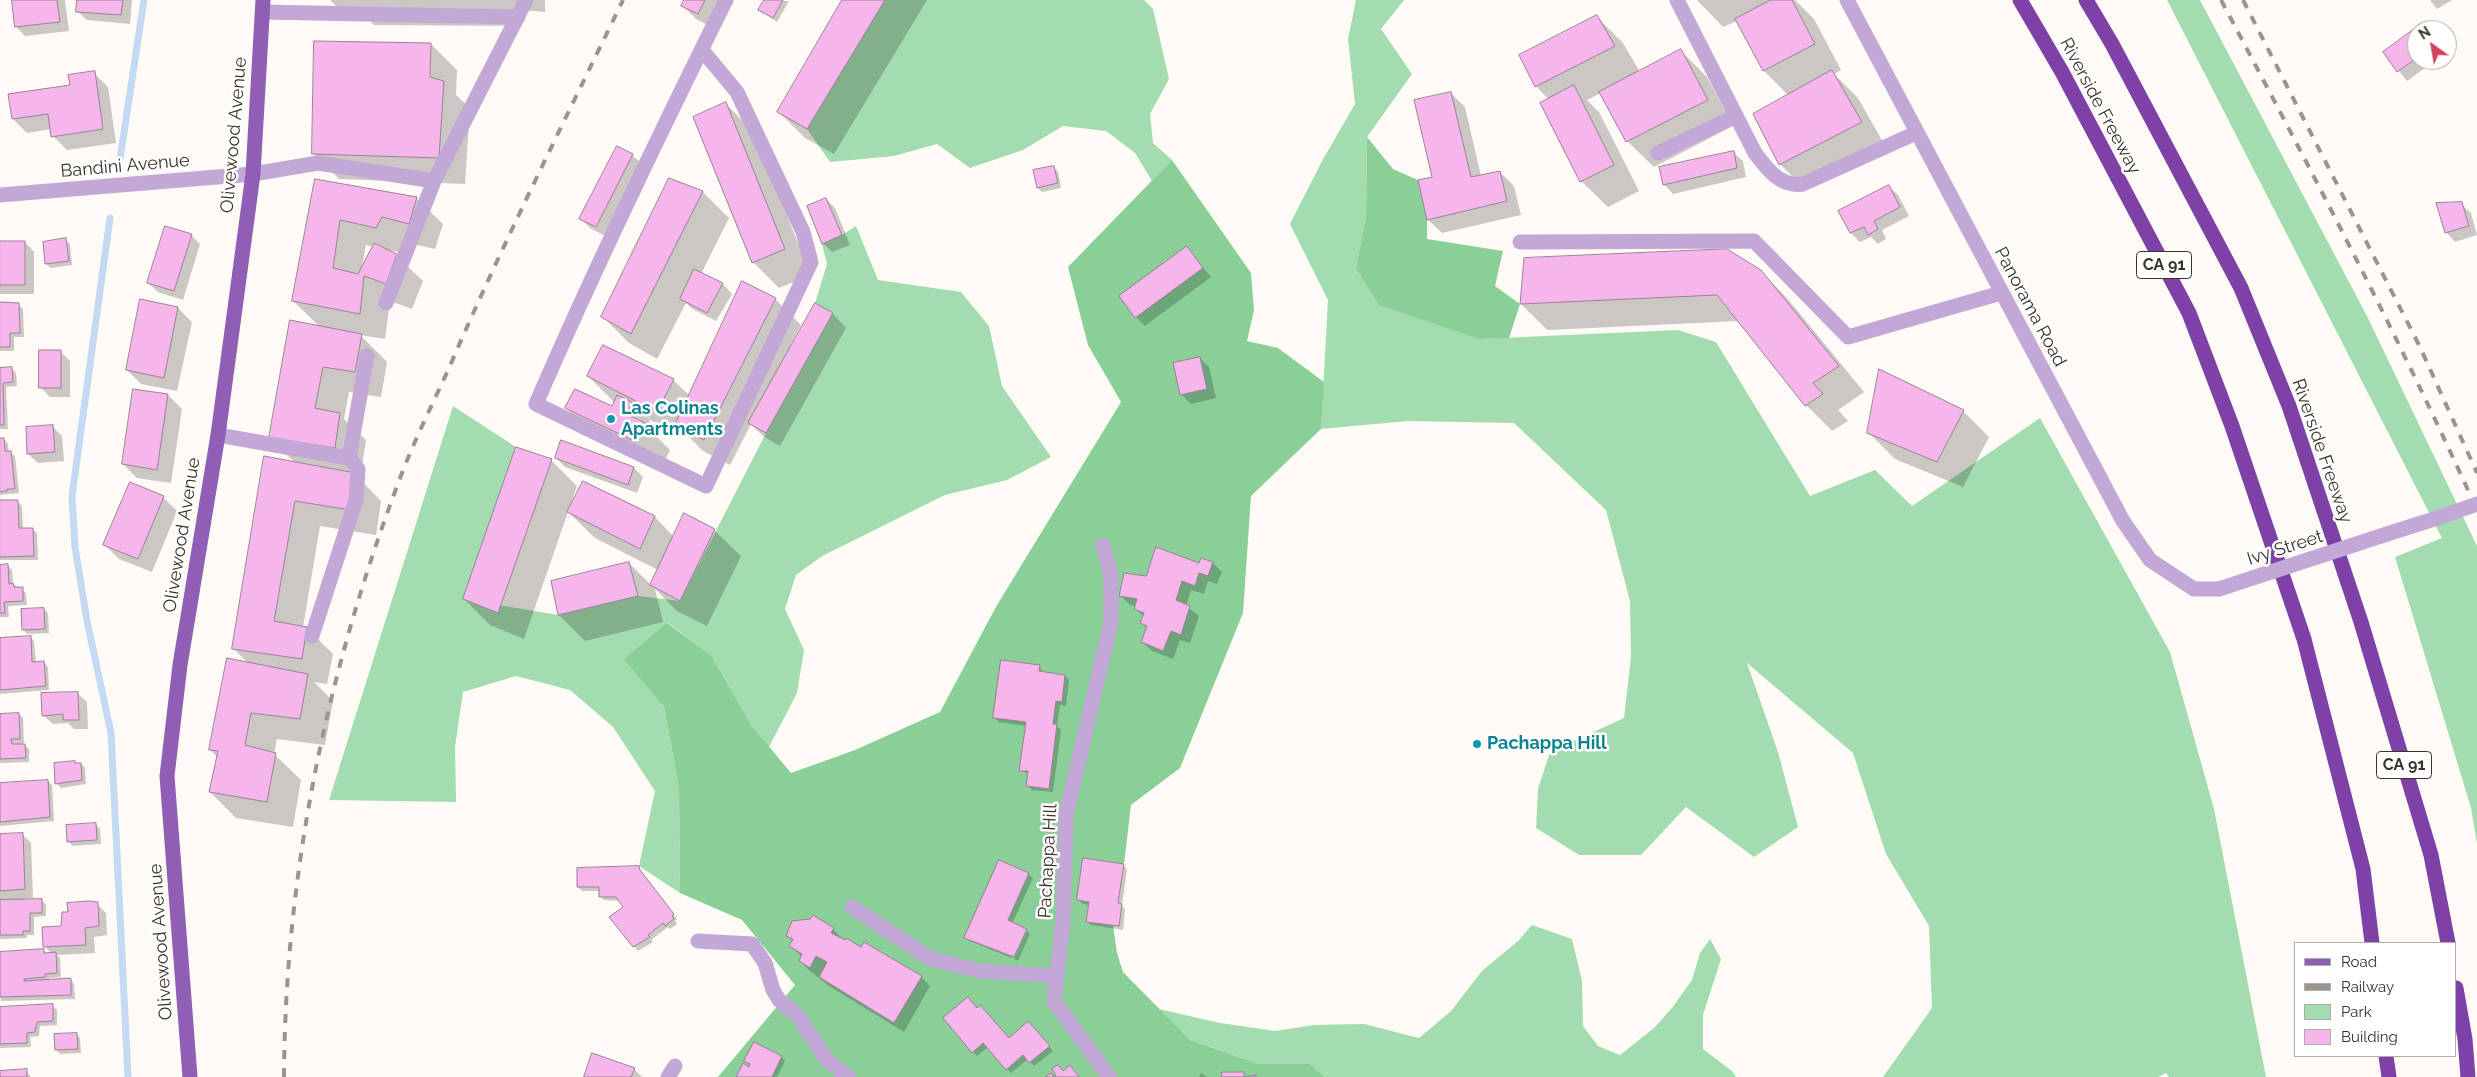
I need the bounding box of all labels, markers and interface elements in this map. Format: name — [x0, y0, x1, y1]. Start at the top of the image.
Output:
north arrow — [2407, 20, 2457, 70]
text: N — [2416, 24, 2433, 43]
street label: Riverside Freeway — [2055, 34, 2145, 178]
street label: Olivewood Avenue — [216, 56, 252, 214]
street label: Bandini Avenue — [60, 150, 190, 182]
street label: Panorama Road — [1989, 244, 2071, 370]
road number: CA 91 — [2136, 252, 2192, 278]
street label: Riverside Freeway — [2287, 376, 2357, 526]
place label: Las Colinas Apartments — [621, 398, 723, 440]
marker: Las Colinas Apartments — [605, 413, 617, 425]
street label: Olivewood Avenue — [159, 456, 205, 614]
street label: Ivy Street — [2244, 526, 2326, 570]
place label: Pachappa Hill — [1487, 733, 1607, 755]
marker: Pachappa Hill — [1471, 738, 1483, 750]
road number: CA 91 — [2376, 752, 2432, 778]
street label: Pachappa Hill — [1034, 803, 1062, 919]
street label: Olivewood Avenue — [145, 863, 177, 1021]
legend — [2294, 942, 2457, 1057]
text: Road — [2341, 953, 2377, 971]
text: Railway — [2341, 978, 2394, 996]
text: Park — [2341, 1003, 2372, 1021]
text: Building — [2341, 1028, 2398, 1046]

